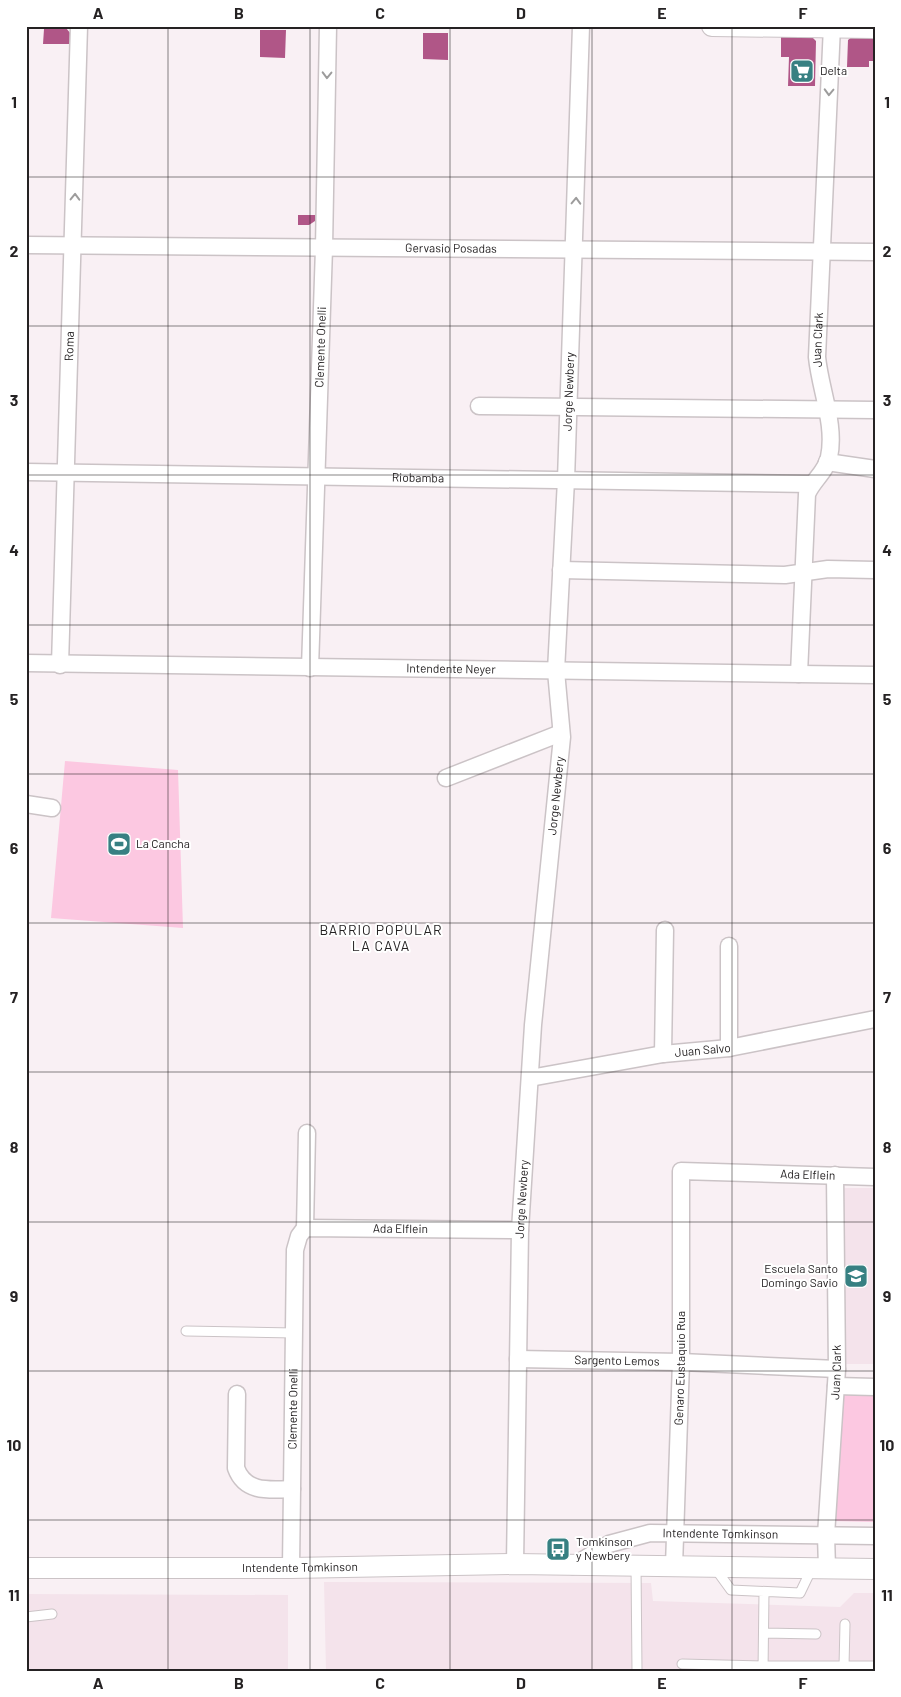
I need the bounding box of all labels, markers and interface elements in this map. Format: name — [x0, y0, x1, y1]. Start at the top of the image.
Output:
text: A — [93, 3, 104, 22]
text: B — [234, 3, 244, 22]
text: C — [375, 3, 385, 22]
text: D — [516, 3, 526, 22]
text: E — [657, 3, 667, 22]
text: F — [799, 3, 808, 22]
supermarket icon: Delta — [789, 58, 815, 84]
place label: Delta — [820, 63, 847, 77]
one-way arrow — [322, 71, 333, 79]
one-way arrow — [824, 89, 835, 97]
text: 1 — [11, 92, 17, 111]
text: 1 — [884, 92, 890, 111]
one-way arrow — [70, 193, 80, 200]
one-way arrow — [571, 197, 581, 204]
street label: Gervasio Posadas — [405, 240, 497, 255]
text: 2 — [10, 241, 19, 260]
text: 2 — [883, 241, 892, 260]
street label: Clemente Onelli — [311, 306, 328, 388]
street label: Juan Clark — [809, 312, 825, 368]
street label: Roma — [61, 331, 76, 361]
street label: Jorge Newbery — [560, 351, 576, 431]
text: 3 — [10, 390, 18, 409]
text: 3 — [883, 390, 891, 409]
street label: Riobamba — [392, 470, 444, 484]
text: 4 — [9, 540, 19, 559]
text: 4 — [882, 540, 892, 559]
street label: Intendente Neyer — [406, 660, 496, 676]
text: 5 — [10, 689, 19, 708]
text: 5 — [883, 689, 892, 708]
street label: Jorge Newbery — [544, 755, 566, 836]
sports icon: La Cancha — [106, 831, 132, 857]
place label: La Cancha — [136, 836, 190, 850]
text: 6 — [10, 838, 19, 857]
text: 6 — [883, 838, 892, 857]
district label: BARRIO POPULAR LA CAVA — [319, 921, 443, 954]
text: 7 — [10, 987, 18, 1006]
text: 7 — [883, 987, 891, 1006]
street label: Juan Salvo — [674, 1040, 731, 1059]
text: 8 — [10, 1137, 19, 1156]
text: 8 — [883, 1137, 892, 1156]
street label: Jorge Newbery — [512, 1159, 530, 1239]
street label: Ada Elflein — [780, 1166, 836, 1182]
street label: Ada Elflein — [373, 1221, 428, 1235]
place label: Escuela Santo Domingo Savio — [761, 1261, 838, 1289]
school or university icon: Escuela Santo Domingo Savio — [843, 1263, 869, 1289]
text: 9 — [10, 1286, 18, 1305]
text: 9 — [883, 1286, 891, 1305]
street label: Genaro Eustaquio Rua — [671, 1311, 687, 1426]
street label: Juan Clark — [827, 1345, 843, 1400]
street label: Sargento Lemos — [574, 1352, 660, 1368]
street label: Clemente Onelli — [284, 1368, 300, 1450]
text: 10 — [7, 1435, 21, 1454]
text: 10 — [880, 1435, 894, 1454]
street label: Intendente Tomkinson — [662, 1525, 778, 1541]
place label: Tomkinson y Newbery — [576, 1534, 633, 1562]
bus stop icon: Tomkinson y Newbery — [545, 1536, 571, 1562]
street label: Intendente Tomkinson — [242, 1559, 358, 1574]
text: 11 — [8, 1585, 20, 1604]
text: 11 — [881, 1585, 893, 1604]
text: A — [93, 1673, 104, 1692]
text: B — [234, 1673, 244, 1692]
text: C — [375, 1673, 385, 1692]
text: D — [516, 1673, 526, 1692]
text: E — [657, 1673, 667, 1692]
text: F — [799, 1673, 808, 1692]

